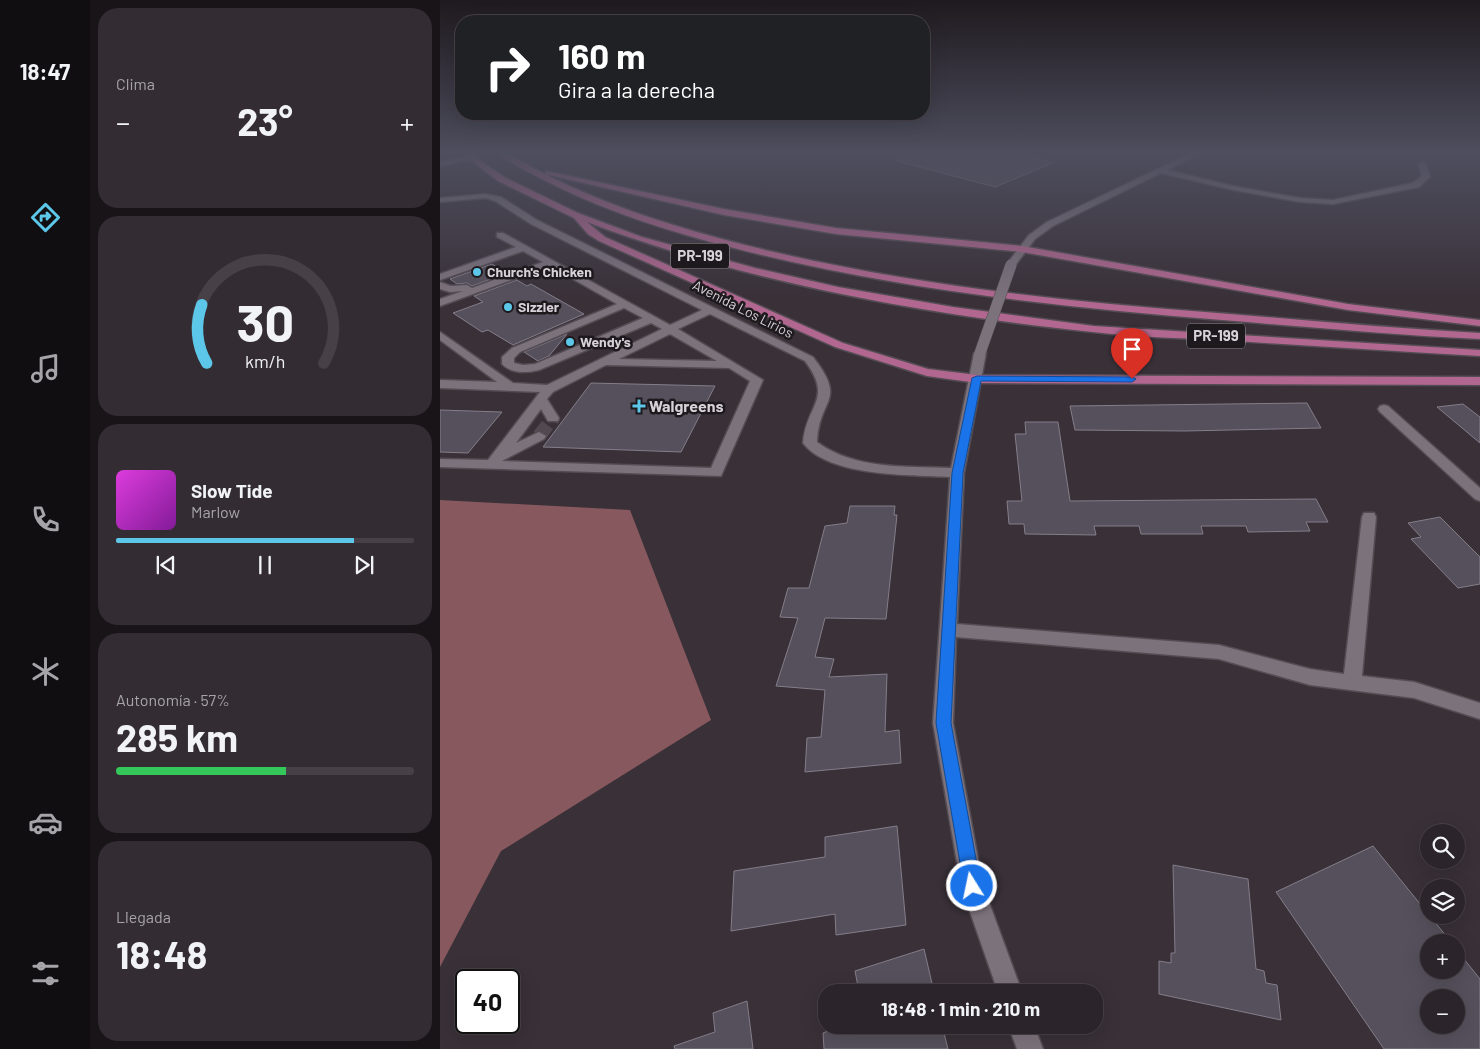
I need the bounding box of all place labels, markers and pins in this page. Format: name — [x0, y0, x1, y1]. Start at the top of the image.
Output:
place label: Church's Chicken — [487, 263, 592, 280]
marker: Church's Chicken — [471, 266, 483, 278]
place label: Sizzler — [518, 298, 560, 315]
marker: Sizzler — [502, 301, 514, 313]
pin — [1111, 328, 1153, 379]
place label: Wendy's — [580, 333, 631, 350]
marker: Wendy's — [564, 336, 576, 348]
place label: Walgreens — [649, 396, 724, 415]
marker: Walgreens — [633, 400, 645, 412]

